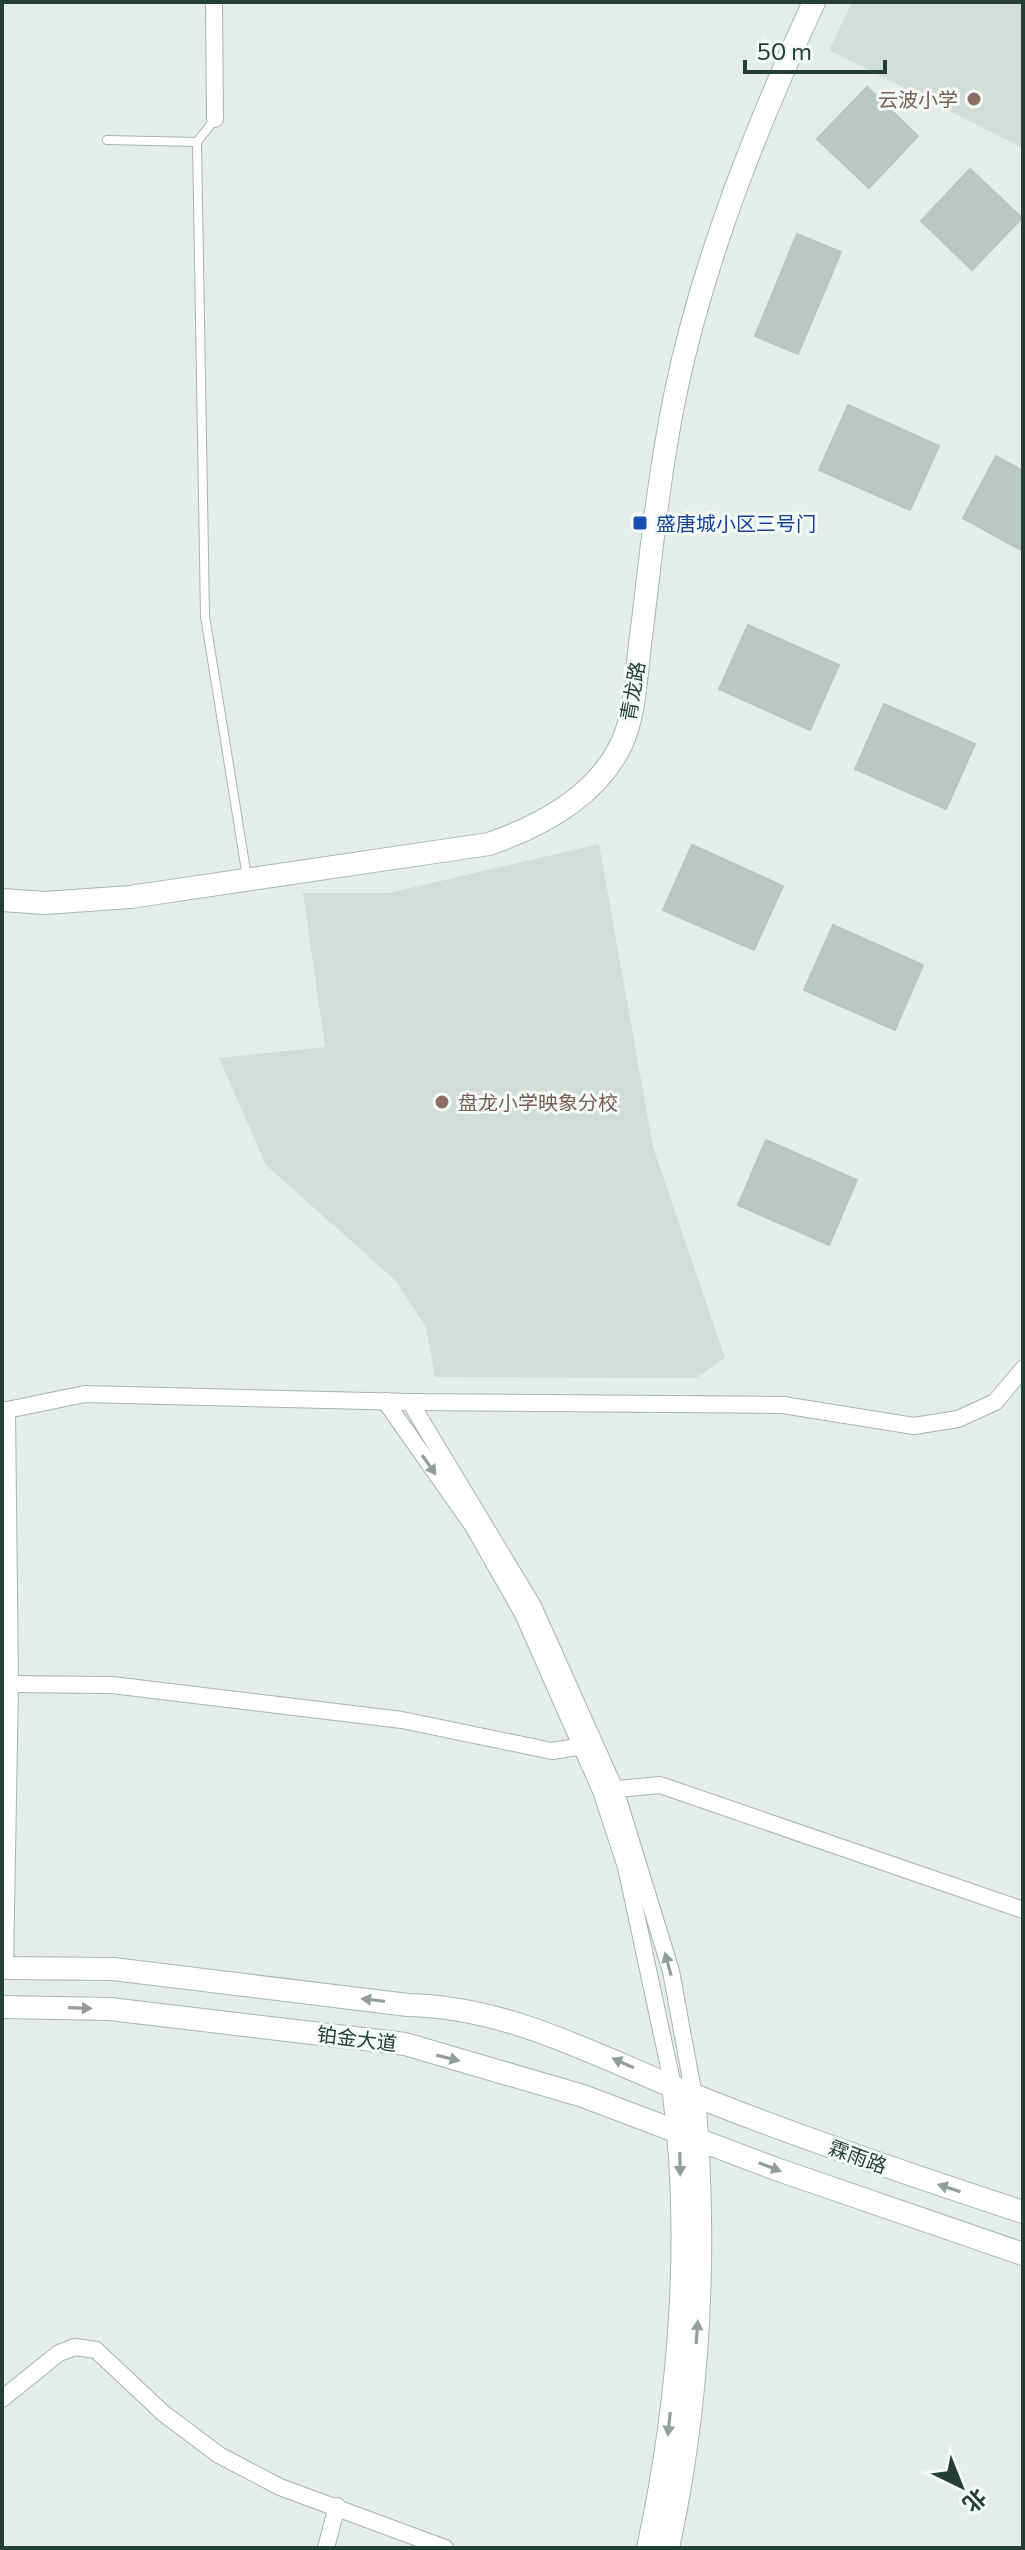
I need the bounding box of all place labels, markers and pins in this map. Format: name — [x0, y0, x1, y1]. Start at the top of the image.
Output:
place label: 云波小学 — [878, 87, 958, 111]
marker: 云波小学 — [965, 90, 983, 108]
place label: 盛唐城小区三号门 — [656, 511, 816, 535]
marker: 盛唐城小区三号门 — [631, 514, 649, 532]
place label: 盘龙小学映象分校 — [458, 1090, 618, 1114]
marker: 盘龙小学映象分校 — [433, 1093, 451, 1111]

